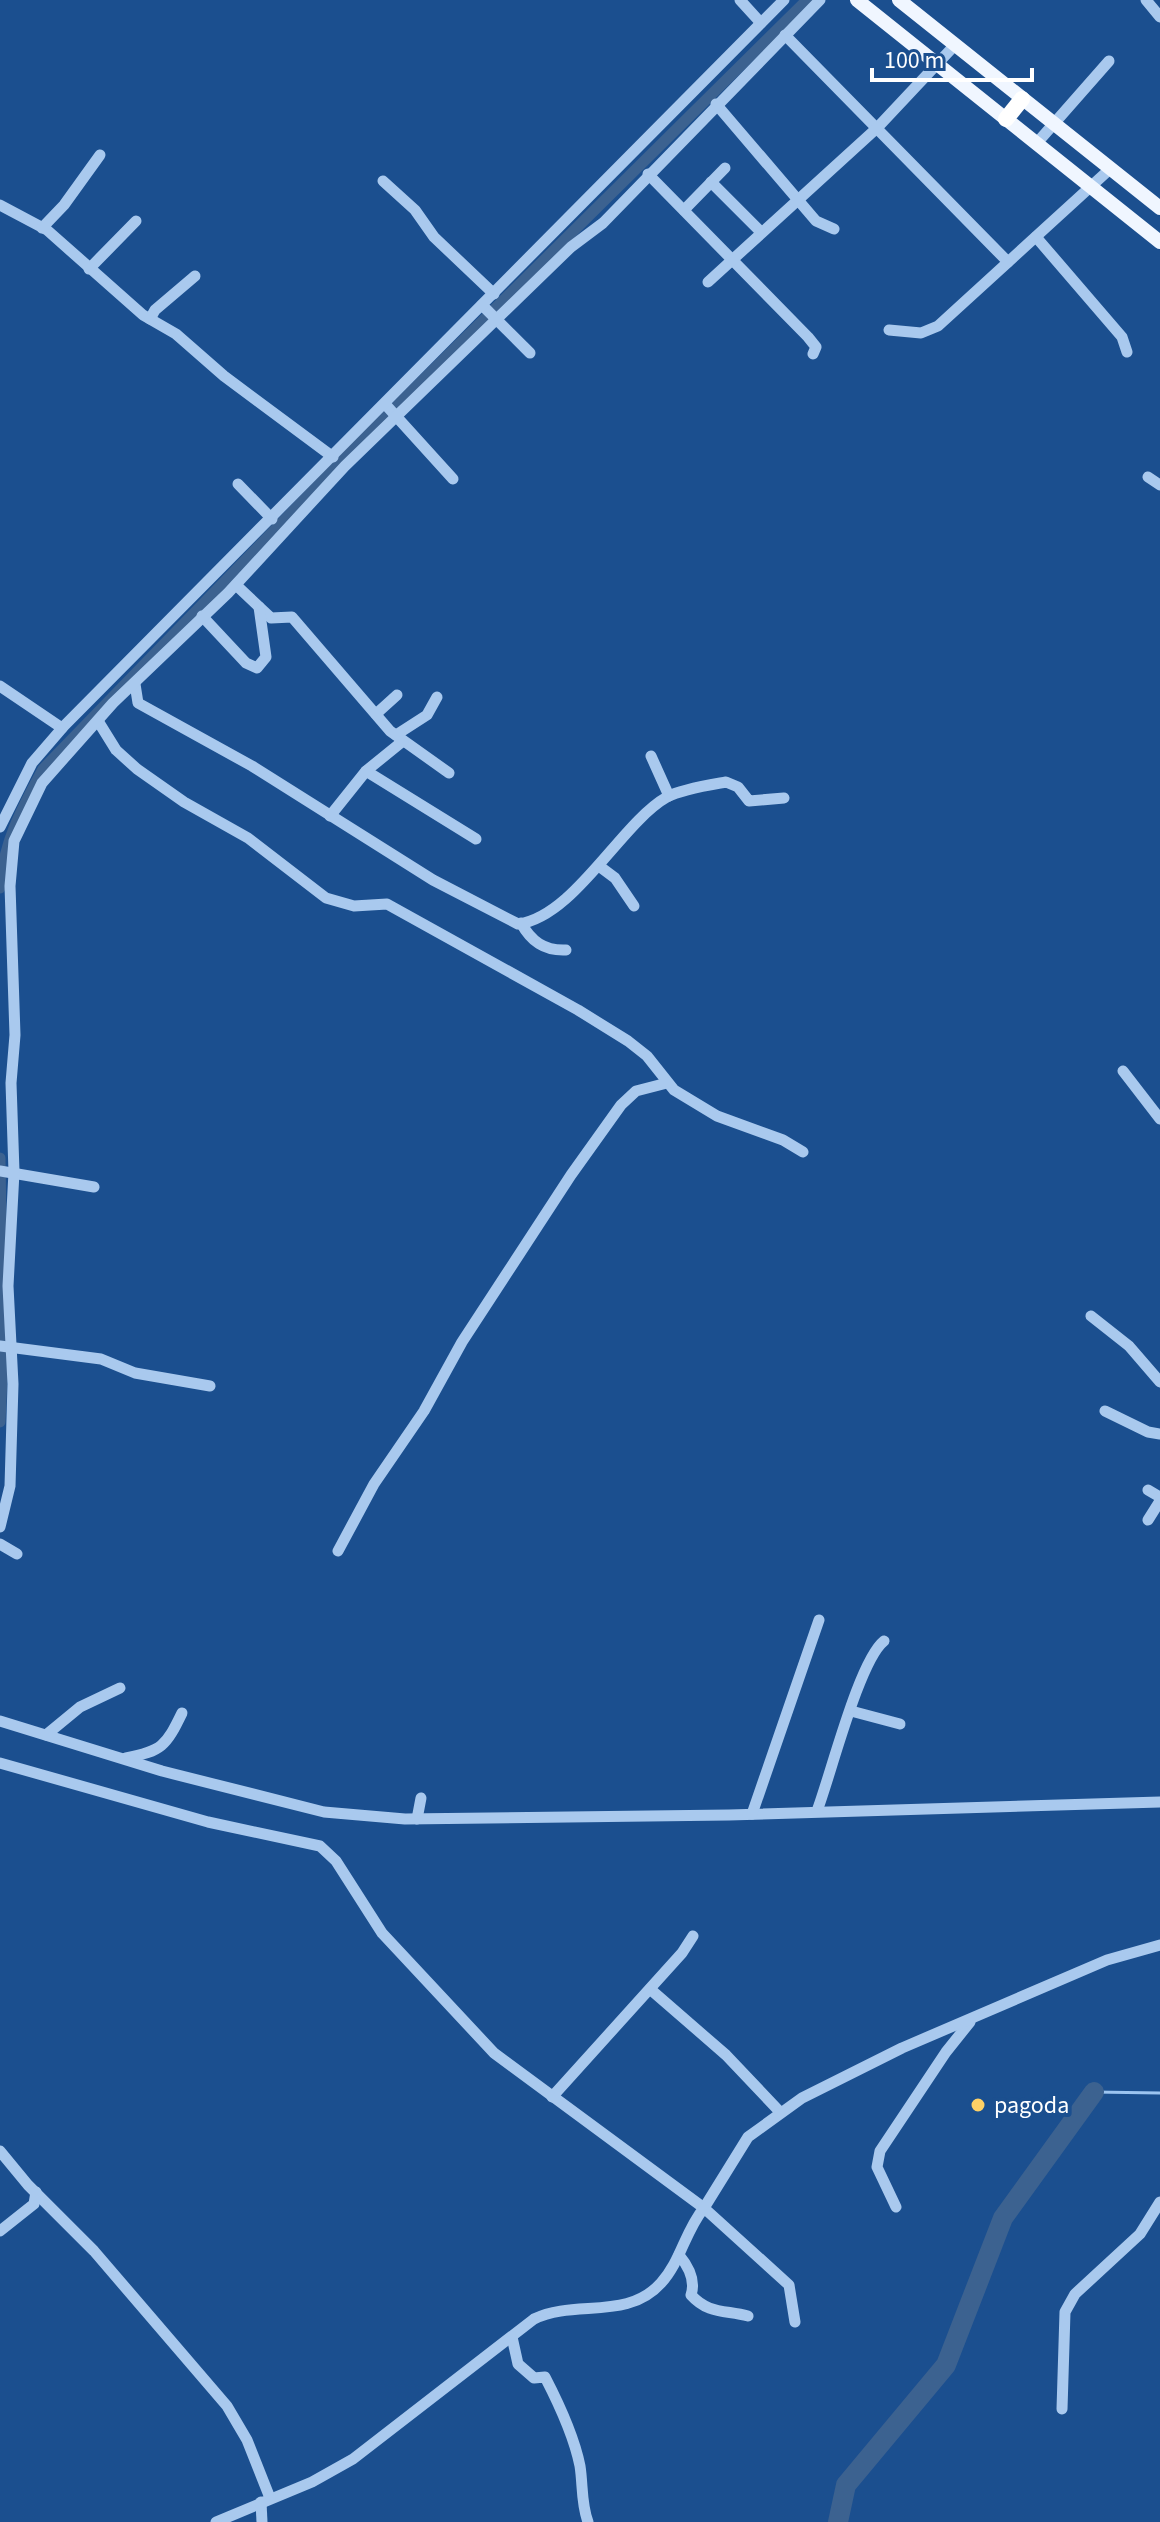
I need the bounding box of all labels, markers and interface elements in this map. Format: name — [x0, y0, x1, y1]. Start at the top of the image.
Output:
scale bar — [872, 32, 1032, 82]
text: 100 m — [884, 43, 944, 78]
place label: pagoda — [994, 2088, 1069, 2123]
marker: pagoda — [969, 2096, 987, 2114]

